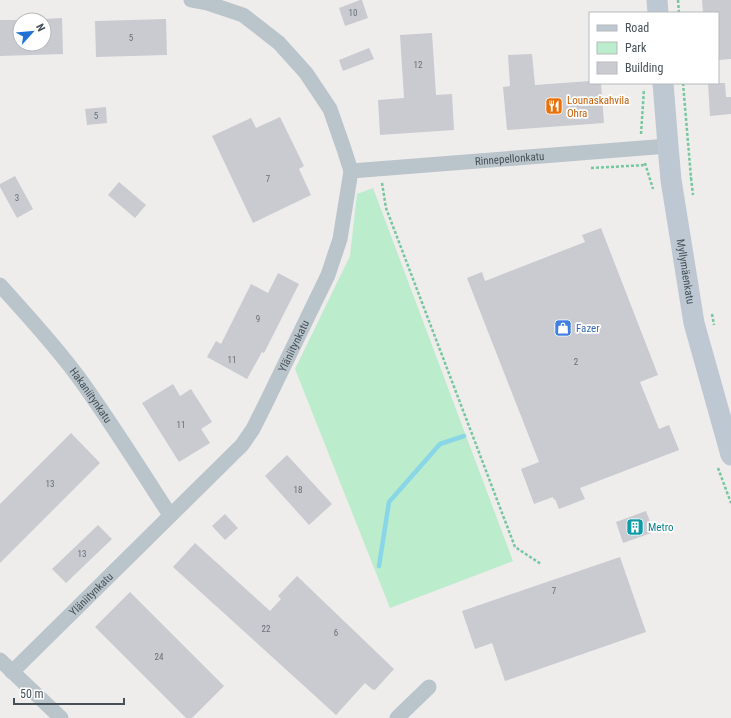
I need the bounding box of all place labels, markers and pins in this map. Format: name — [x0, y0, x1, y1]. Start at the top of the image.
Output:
place label: Lounaskahvila Ohra — [567, 94, 629, 120]
restaurant icon: Lounaskahvila Ohra — [544, 96, 564, 116]
shop icon: Fazer — [553, 318, 573, 338]
place label: Fazer — [576, 322, 600, 335]
building icon: Metro — [625, 517, 645, 537]
place label: Metro — [648, 521, 674, 534]

